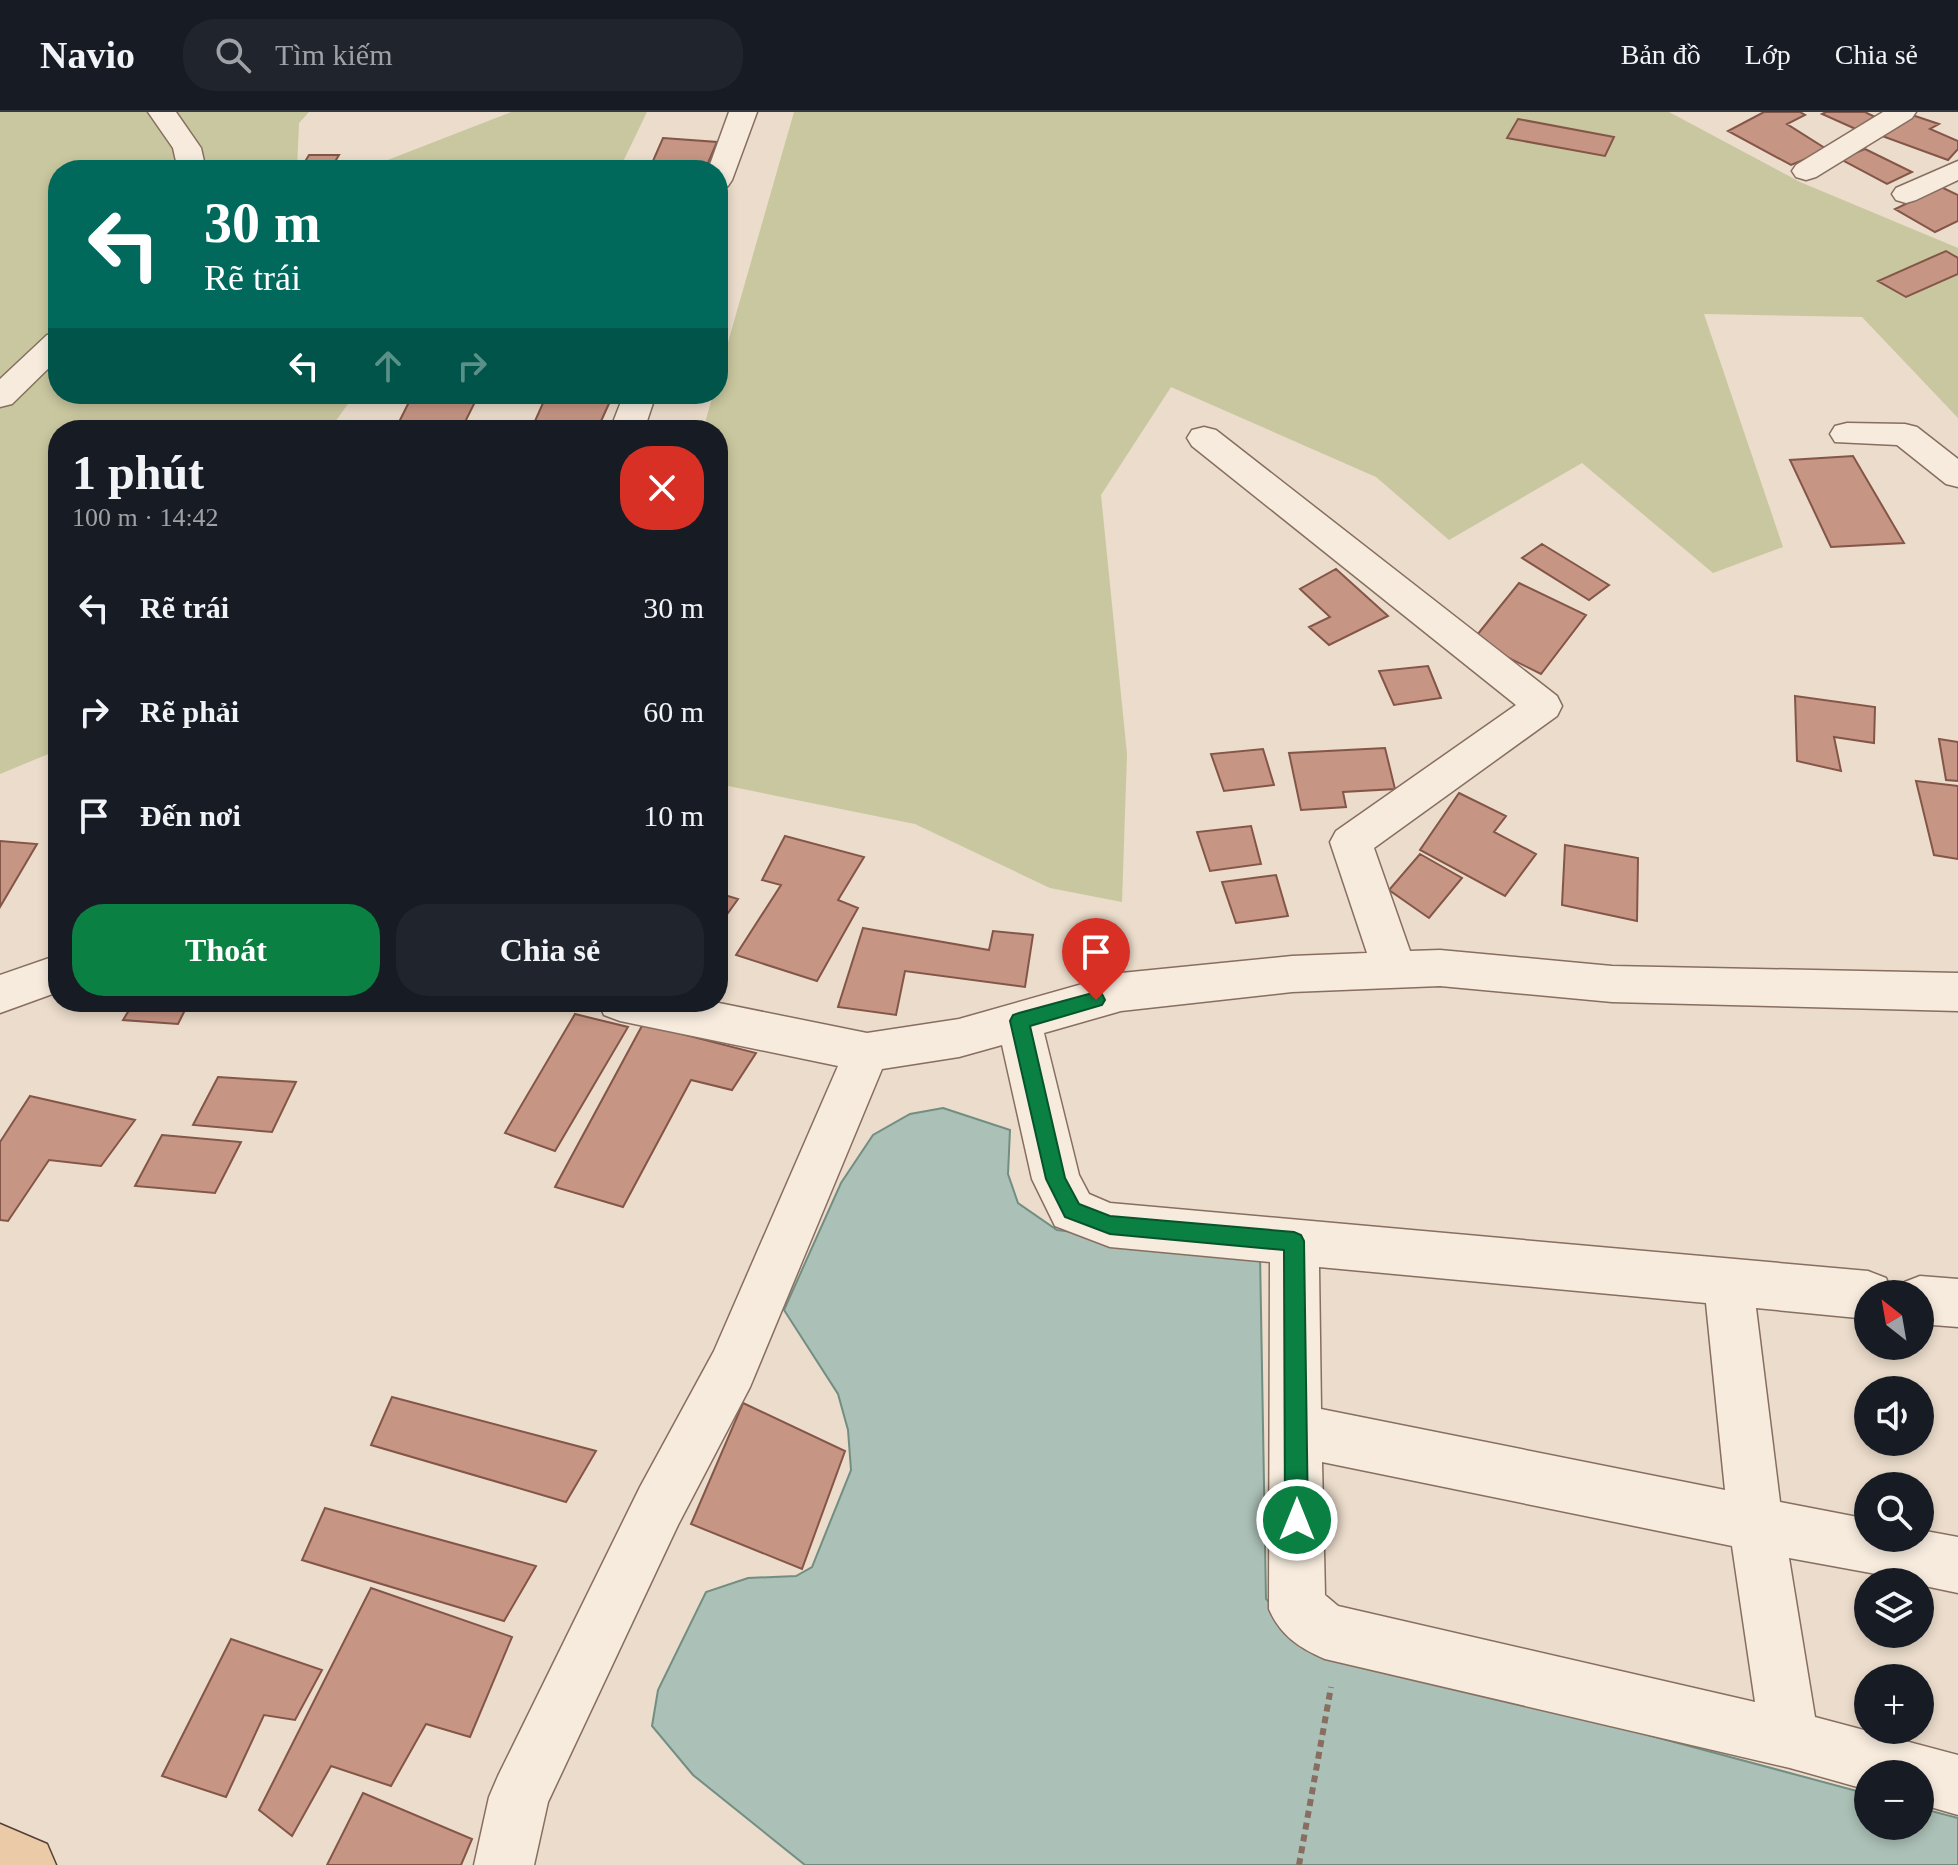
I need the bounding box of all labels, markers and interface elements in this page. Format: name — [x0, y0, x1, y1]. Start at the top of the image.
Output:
search box — [183, 19, 743, 91]
icon: search — [211, 33, 255, 77]
text: Navio — [40, 34, 135, 76]
text: Tìm kiếm — [275, 38, 392, 71]
text: Bản đồ — [1621, 39, 1701, 70]
text: Lớp — [1745, 39, 1791, 70]
text: Chia sẻ — [1835, 39, 1918, 70]
icon: left — [72, 192, 176, 296]
text: 30 m — [204, 192, 321, 254]
text: Rẽ trái — [204, 258, 301, 298]
icon: left — [282, 344, 326, 388]
icon: ahead — [366, 344, 410, 388]
icon: right — [450, 344, 494, 388]
text: 1 phút — [72, 446, 204, 499]
button: close — [620, 446, 704, 530]
text: 100 m · 14:42 — [72, 503, 219, 532]
icon: left — [72, 586, 116, 630]
text: Rẽ trái — [140, 591, 229, 624]
text: 30 m — [643, 591, 704, 624]
icon: right — [72, 690, 116, 734]
text: Rẽ phải — [140, 695, 239, 728]
text: 60 m — [643, 695, 704, 728]
icon: arrive — [72, 794, 116, 838]
text: Đến nơi — [140, 799, 241, 832]
text: 10 m — [643, 799, 704, 832]
button: Thoát — [72, 904, 380, 996]
button: Chia sẻ — [396, 904, 704, 996]
pin — [1062, 918, 1130, 1000]
icon: arrive — [1074, 930, 1118, 974]
north arrow — [1854, 1280, 1934, 1360]
map controls — [1854, 1280, 1934, 1840]
button: sound — [1854, 1376, 1934, 1456]
button: search — [1854, 1472, 1934, 1552]
position arrow — [1255, 1478, 1339, 1562]
button: layers — [1854, 1568, 1934, 1648]
button: + — [1854, 1664, 1934, 1744]
button: − — [1854, 1760, 1934, 1840]

